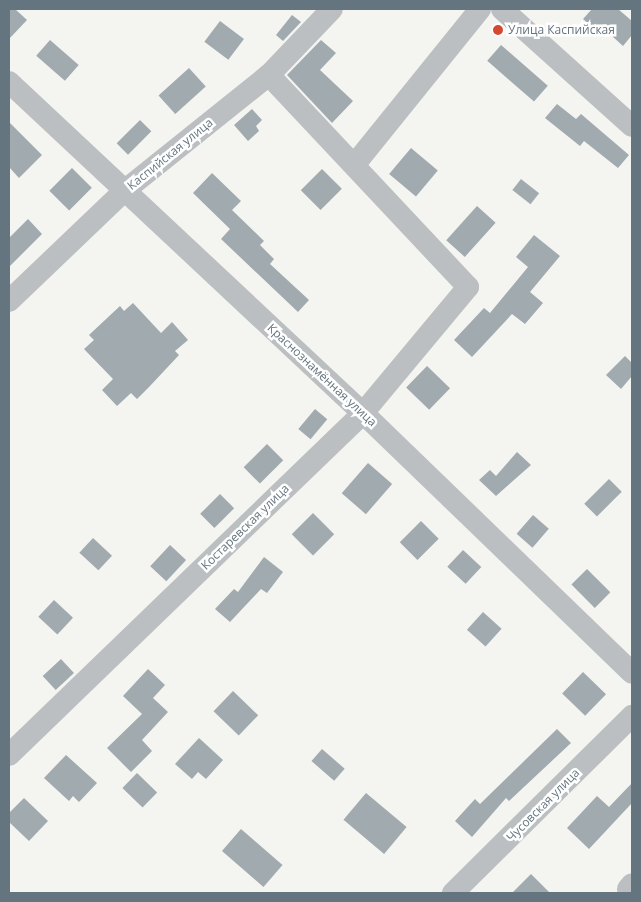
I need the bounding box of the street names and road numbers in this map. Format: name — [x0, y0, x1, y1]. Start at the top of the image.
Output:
street label: Каспийская улица — [124, 115, 216, 193]
street label: Краснознамённая улица — [265, 321, 379, 429]
street label: Костаревская улица — [198, 481, 292, 573]
street label: Чусовская улица — [504, 766, 582, 844]

